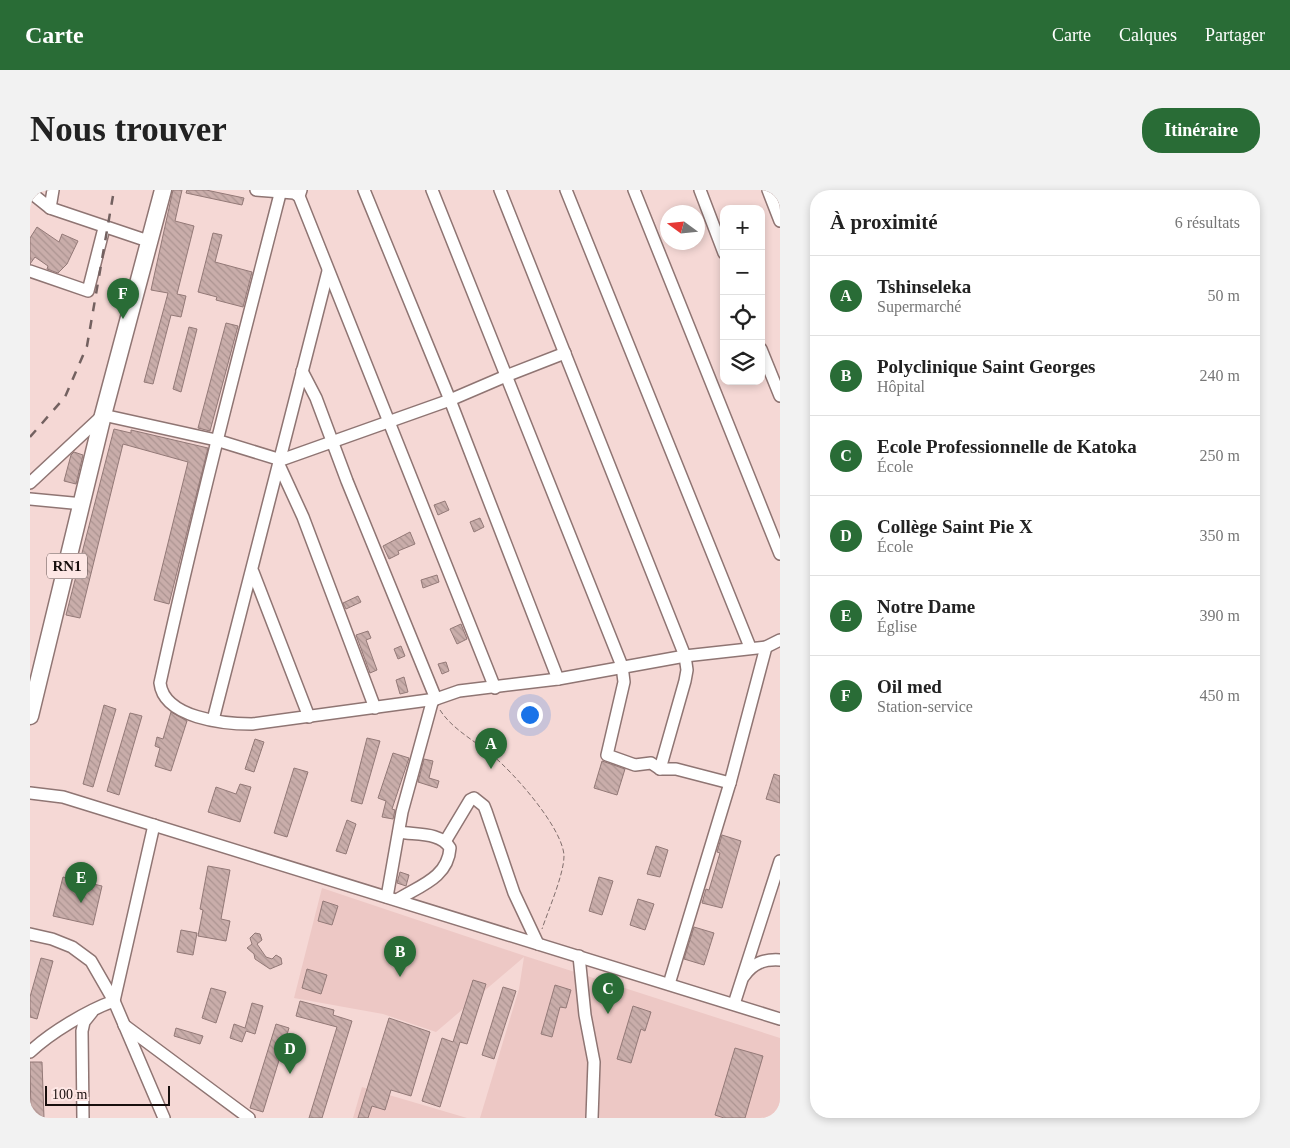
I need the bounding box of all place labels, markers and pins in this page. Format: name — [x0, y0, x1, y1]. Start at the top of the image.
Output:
pin: F — [107, 278, 139, 319]
pin: A — [475, 728, 507, 769]
pin: E — [65, 862, 97, 903]
pin: B — [384, 936, 416, 977]
pin: C — [592, 973, 624, 1014]
pin: D — [274, 1033, 306, 1074]

